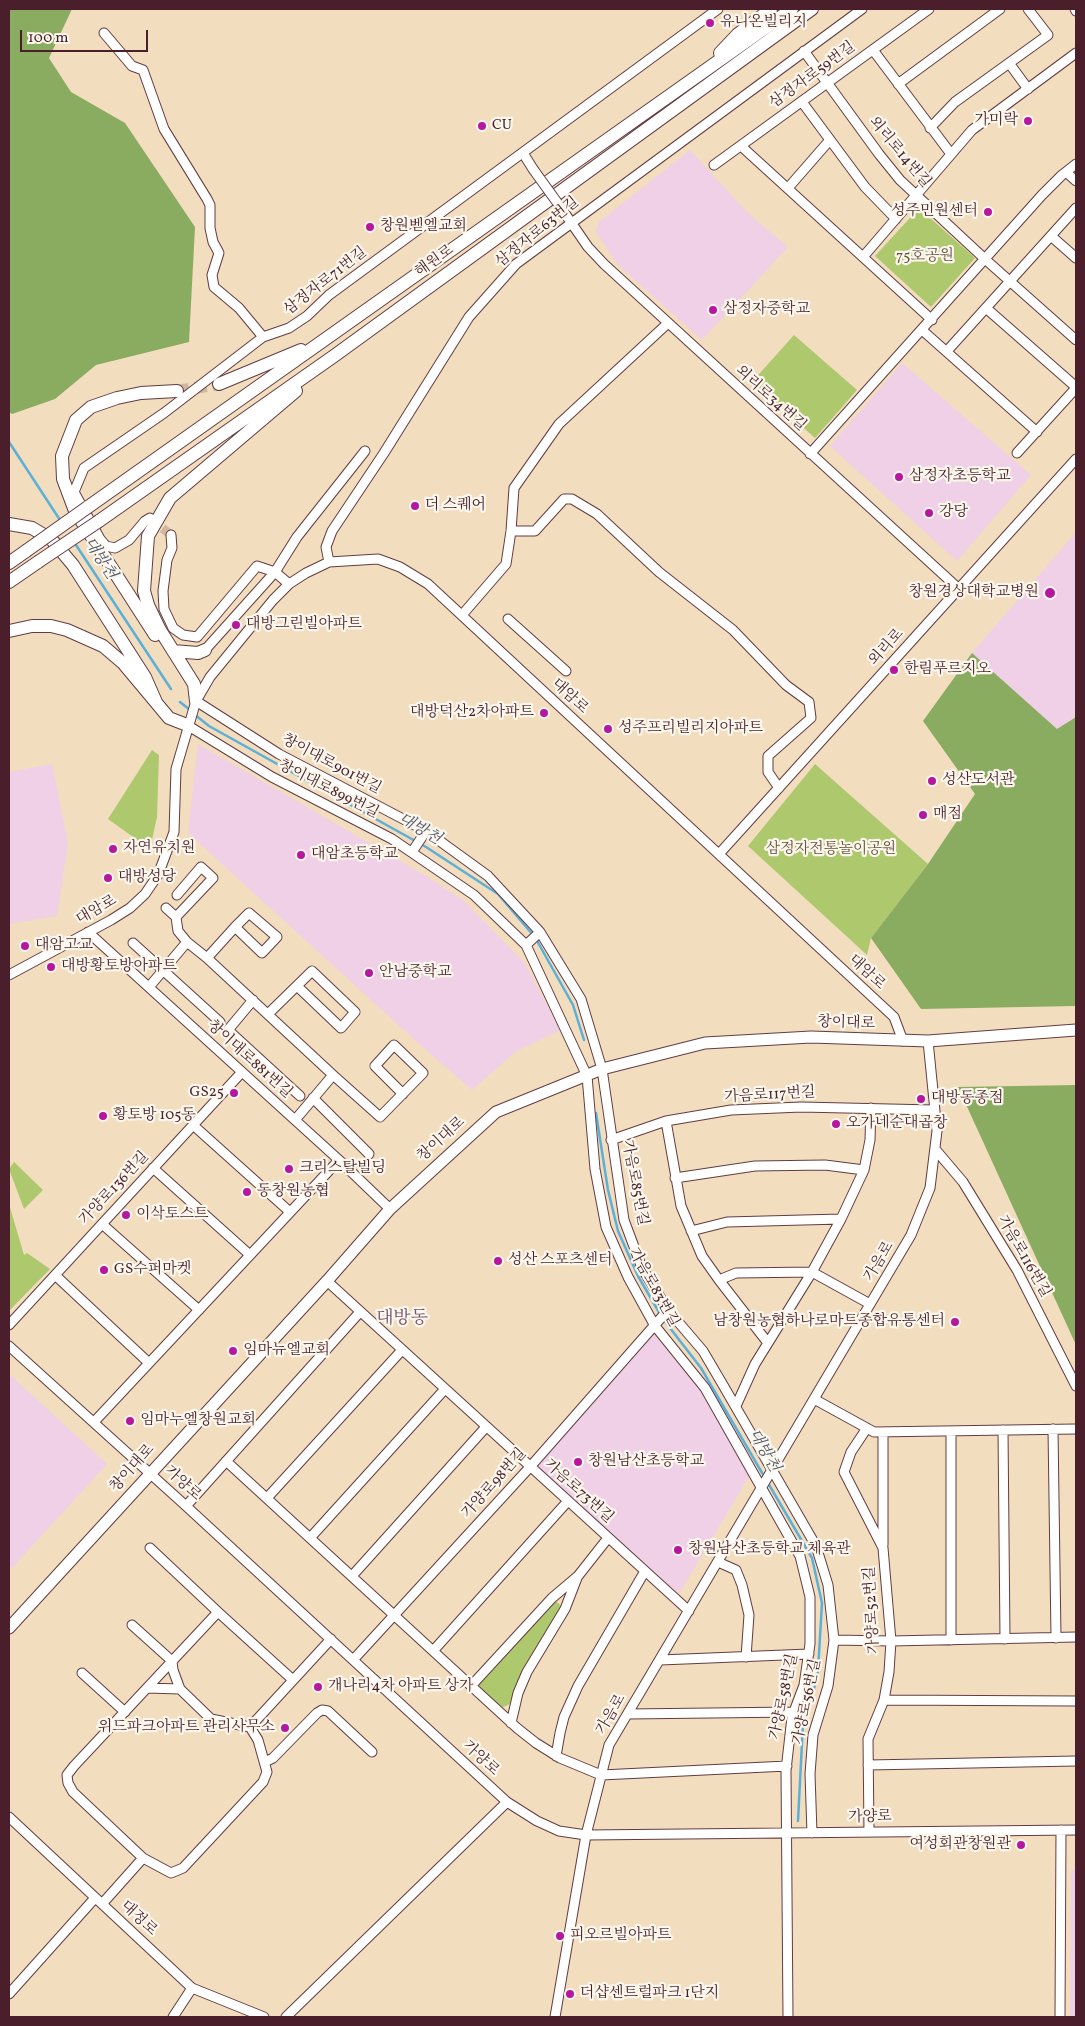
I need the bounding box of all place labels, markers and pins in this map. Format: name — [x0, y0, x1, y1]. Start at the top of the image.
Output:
place label: 유니온빌리지 — [720, 14, 807, 32]
marker: 유니온빌리지 — [704, 17, 716, 29]
place label: 가미락 — [975, 112, 1018, 130]
marker: 가미락 — [1022, 115, 1034, 127]
place label: CU — [492, 117, 512, 135]
marker: CU — [476, 120, 488, 132]
place label: 성주민원센터 — [891, 203, 978, 221]
marker: 성주민원센터 — [982, 206, 994, 218]
place label: 창원벧엘교회 — [380, 218, 467, 236]
marker: 창원벧엘교회 — [364, 221, 376, 233]
place label: 삼정자중학교 — [723, 301, 810, 319]
marker: 삼정자중학교 — [707, 304, 719, 316]
place label: 삼정자초등학교 — [909, 468, 1010, 486]
marker: 삼정자초등학교 — [893, 471, 905, 483]
place label: 더 스퀘어 — [425, 497, 486, 515]
marker: 더 스퀘어 — [409, 500, 421, 512]
place label: 강당 — [939, 504, 968, 522]
marker: 강당 — [923, 507, 935, 519]
place label: 창원경상대학교병원 — [909, 584, 1039, 602]
marker: 창원경상대학교병원 — [1043, 586, 1057, 600]
place label: 대방그린빌아파트 — [246, 616, 362, 634]
marker: 대방그린빌아파트 — [230, 619, 242, 631]
place label: 한림푸르지오 — [904, 661, 991, 679]
marker: 한림푸르지오 — [888, 664, 900, 676]
place label: 대방덕산2차아파트 — [410, 704, 534, 722]
marker: 대방덕산2차아파트 — [538, 707, 550, 719]
place label: 성주프리빌리지아파트 — [618, 720, 763, 738]
marker: 성주프리빌리지아파트 — [602, 723, 614, 735]
place label: 성산도서관 — [942, 772, 1014, 790]
marker: 성산도서관 — [926, 775, 938, 787]
place label: 매점 — [933, 806, 962, 824]
marker: 매점 — [917, 809, 929, 821]
place label: 자연유치원 — [123, 840, 195, 858]
marker: 자연유치원 — [107, 843, 119, 855]
place label: 대암초등학교 — [311, 846, 398, 864]
marker: 대암초등학교 — [295, 849, 307, 861]
place label: 대방성당 — [118, 869, 176, 887]
marker: 대방성당 — [102, 872, 114, 884]
place label: 대암고교 — [35, 937, 93, 955]
marker: 대암고교 — [19, 940, 31, 952]
place label: 대방황토방아파트 — [61, 958, 177, 976]
marker: 대방황토방아파트 — [45, 961, 57, 973]
place label: 안남중학교 — [379, 964, 451, 982]
marker: 안남중학교 — [363, 967, 375, 979]
place label: GS25 — [189, 1084, 224, 1102]
marker: GS25 — [228, 1087, 240, 1099]
place label: 대방동종점 — [931, 1090, 1003, 1108]
marker: 대방동종점 — [915, 1093, 927, 1105]
place label: 황토방 105동 — [113, 1107, 196, 1125]
marker: 황토방 105동 — [97, 1110, 109, 1122]
place label: 오가네순대곱창 — [846, 1115, 947, 1133]
marker: 오가네순대곱창 — [830, 1118, 842, 1130]
place label: 크리스탈빌딩 — [299, 1160, 386, 1178]
marker: 크리스탈빌딩 — [283, 1163, 295, 1175]
place label: 동창원농협 — [257, 1183, 329, 1201]
marker: 동창원농협 — [241, 1186, 253, 1198]
place label: 이삭토스트 — [136, 1206, 208, 1224]
marker: 이삭토스트 — [120, 1209, 132, 1221]
place label: 성산 스포츠센터 — [508, 1252, 612, 1270]
marker: 성산 스포츠센터 — [492, 1255, 504, 1267]
place label: GS수퍼마켓 — [114, 1261, 191, 1279]
marker: GS수퍼마켓 — [98, 1264, 110, 1276]
place label: 남창원농협하나로마트종합유통센터 — [713, 1313, 945, 1331]
marker: 남창원농협하나로마트종합유통센터 — [949, 1316, 961, 1328]
place label: 임마뉴엘교회 — [243, 1342, 330, 1360]
marker: 임마뉴엘교회 — [227, 1345, 239, 1357]
place label: 임마누엘창원교회 — [140, 1412, 256, 1430]
marker: 임마누엘창원교회 — [124, 1415, 136, 1427]
place label: 창원남산초등학교 — [588, 1453, 704, 1471]
marker: 창원남산초등학교 — [572, 1456, 584, 1468]
place label: 창원남산초등학교 체육관 — [688, 1541, 850, 1559]
marker: 창원남산초등학교 체육관 — [672, 1544, 684, 1556]
place label: 개나리4차 아파트 상가 — [328, 1678, 473, 1696]
marker: 개나리4차 아파트 상가 — [312, 1681, 324, 1693]
place label: 위드파크아파트 관리사무소 — [98, 1719, 275, 1737]
marker: 위드파크아파트 관리사무소 — [279, 1722, 291, 1734]
place label: 여성회관창원관 — [910, 1836, 1011, 1854]
marker: 여성회관창원관 — [1015, 1839, 1027, 1851]
place label: 피오르빌아파트 — [570, 1927, 671, 1945]
marker: 피오르빌아파트 — [554, 1930, 566, 1942]
place label: 더샵센트럴파크 1단지 — [580, 1985, 719, 2003]
marker: 더샵센트럴파크 1단지 — [564, 1988, 576, 2000]

